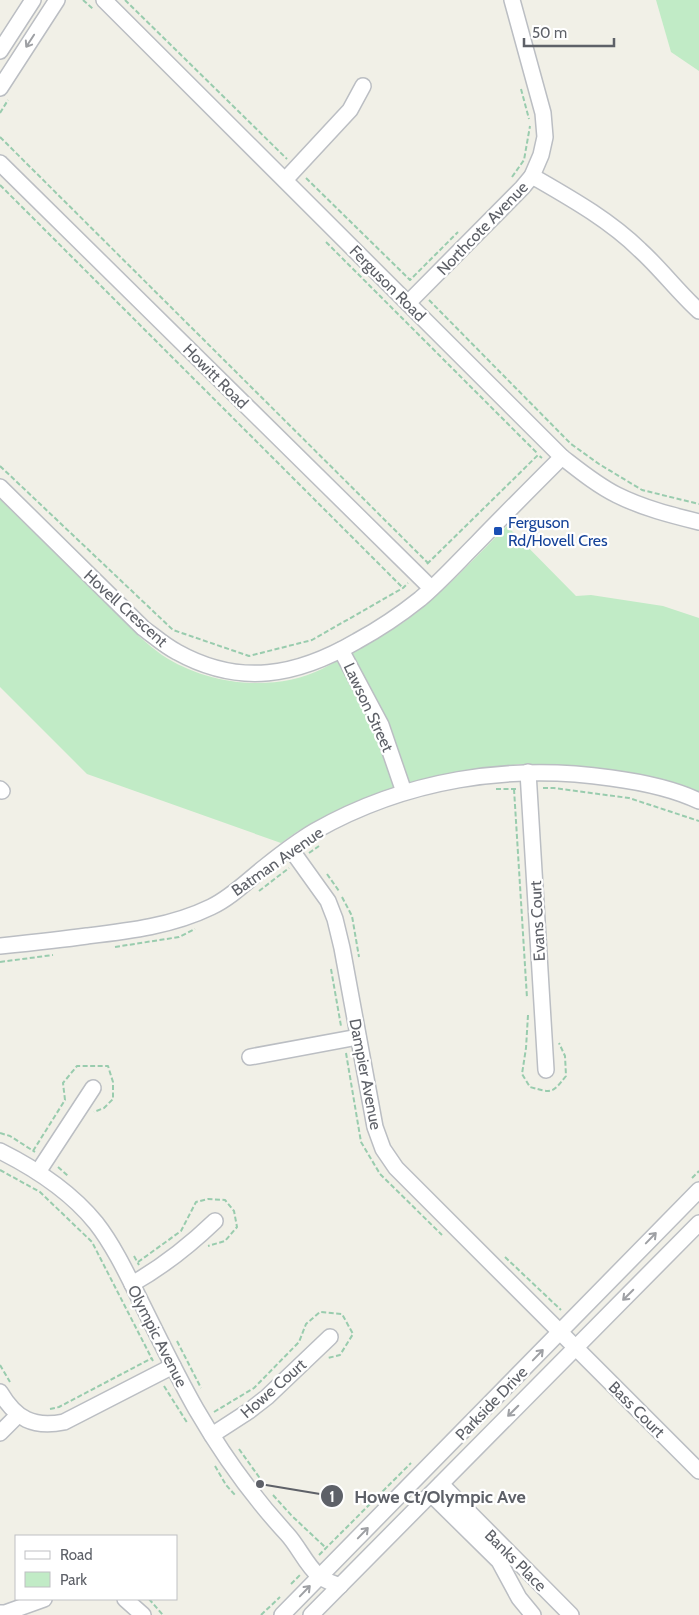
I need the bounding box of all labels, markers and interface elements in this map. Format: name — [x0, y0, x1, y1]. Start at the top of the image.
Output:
scale bar — [524, 15, 614, 47]
text: 50 m — [532, 24, 567, 42]
one-way arrow — [25, 34, 36, 48]
street label: Northcote Avenue — [433, 178, 532, 279]
street label: Ferguson Road — [346, 241, 430, 325]
street label: Howitt Road — [179, 340, 252, 413]
place label: Ferguson Rd/Hovell Cres — [508, 513, 608, 550]
marker: Ferguson Rd/Hovell Cres — [492, 525, 504, 537]
street label: Hovell Crescent — [80, 566, 172, 651]
street label: Lawson Street — [340, 660, 398, 755]
street label: Batman Avenue — [228, 823, 327, 900]
street label: Evans Court — [526, 880, 549, 962]
street label: Dampier Avenue — [345, 1017, 386, 1131]
one-way arrow — [645, 1233, 657, 1245]
street label: Olympic Avenue — [124, 1282, 191, 1390]
one-way arrow — [622, 1289, 634, 1302]
one-way arrow — [532, 1348, 544, 1361]
street label: Howe Court — [237, 1354, 310, 1422]
street label: Parkside Drive — [451, 1362, 531, 1444]
street label: Bass Court — [605, 1377, 669, 1442]
one-way arrow — [507, 1404, 519, 1417]
callout: Howe Ct/Olympic Ave — [319, 1480, 536, 1513]
text: Howe Ct/Olympic Ave — [354, 1486, 526, 1508]
text: 1 — [329, 1488, 335, 1506]
street label: Banks Place — [481, 1526, 550, 1595]
one-way arrow — [357, 1527, 369, 1539]
legend — [15, 1535, 178, 1600]
text: Road — [60, 1546, 93, 1564]
text: Park — [60, 1571, 87, 1589]
one-way arrow — [299, 1585, 311, 1598]

